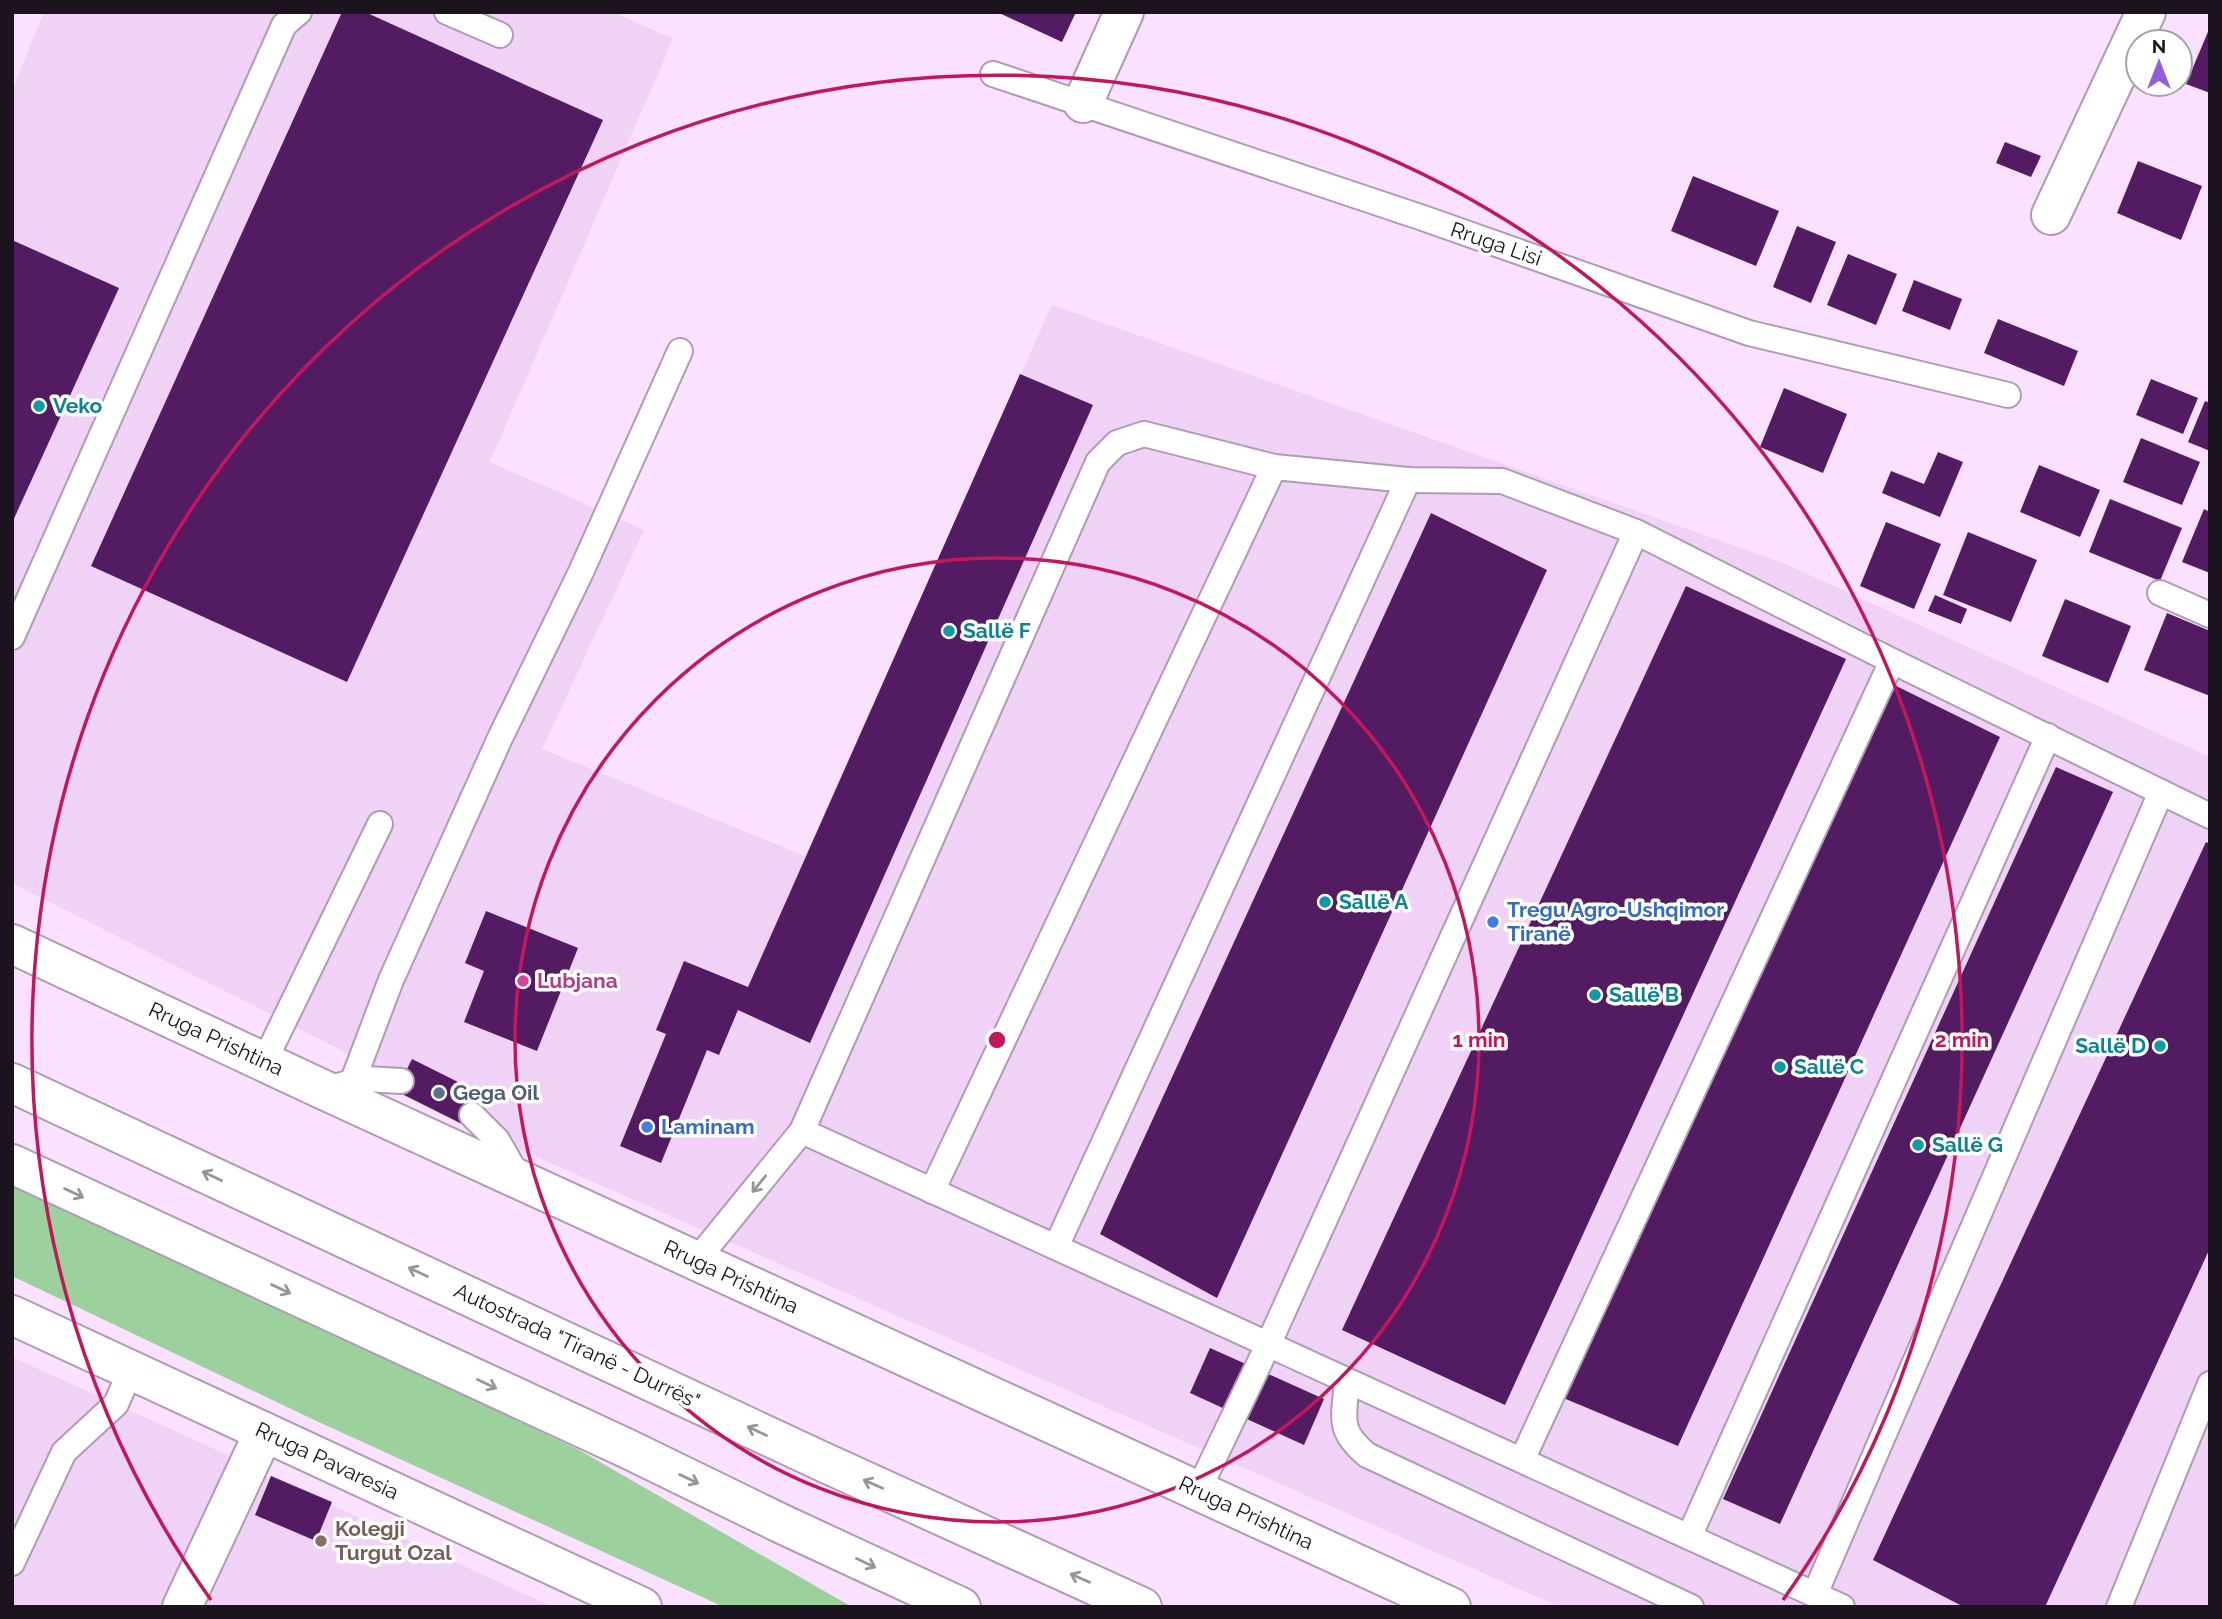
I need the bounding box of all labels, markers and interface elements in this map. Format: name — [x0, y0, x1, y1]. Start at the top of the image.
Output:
north arrow — [2124, 28, 2194, 98]
text: N — [2152, 35, 2166, 57]
street label: Rruga Lisi — [1447, 216, 1545, 271]
place label: Veko — [53, 393, 102, 418]
marker: Veko — [31, 398, 47, 414]
place label: Sallë F — [963, 618, 1031, 643]
marker: Sallë F — [941, 623, 957, 639]
place label: Sallë A — [1339, 889, 1409, 914]
marker: Sallë A — [1317, 894, 1333, 910]
place label: Tregu Agro-Ushqimor Tiranë — [1507, 897, 1724, 946]
marker: Tregu Agro-Ushqimor Tiranë — [1485, 914, 1501, 930]
place label: Lubjana — [537, 968, 618, 993]
marker: Lubjana — [515, 973, 531, 989]
place label: Sallë B — [1609, 982, 1679, 1007]
marker: Sallë B — [1587, 987, 1603, 1003]
street label: Rruga Prishtina — [145, 996, 288, 1081]
text: 1 min — [1452, 1027, 1506, 1052]
text: 2 min — [1935, 1027, 1989, 1052]
centre of rings — [985, 1028, 1009, 1052]
place label: Sallë D — [2075, 1033, 2146, 1058]
marker: Sallë D — [2152, 1038, 2168, 1054]
place label: Sallë C — [1794, 1054, 1864, 1079]
marker: Sallë C — [1772, 1059, 1788, 1075]
place label: Gega Oil — [453, 1080, 539, 1105]
marker: Gega Oil — [431, 1085, 447, 1101]
place label: Laminam — [661, 1114, 755, 1139]
marker: Laminam — [639, 1119, 655, 1135]
place label: Sallë G — [1932, 1132, 2003, 1157]
marker: Sallë G — [1910, 1137, 1926, 1153]
one-way arrow — [202, 1169, 223, 1182]
one-way arrow — [751, 1174, 766, 1192]
one-way arrow — [63, 1187, 84, 1200]
street label: Rruga Prishtina — [660, 1234, 803, 1319]
one-way arrow — [408, 1265, 429, 1279]
street label: Autostrada "Tiranë - Durrës" — [450, 1278, 704, 1414]
one-way arrow — [270, 1282, 291, 1296]
one-way arrow — [476, 1378, 497, 1391]
street label: Rruga Pavaresia — [252, 1416, 403, 1505]
one-way arrow — [747, 1424, 769, 1437]
street label: Rruga Prishtina — [1175, 1470, 1318, 1555]
one-way arrow — [678, 1473, 699, 1486]
one-way arrow — [863, 1477, 884, 1490]
place label: Kolegji Turgut Ozal — [335, 1516, 452, 1565]
marker: Kolegji Turgut Ozal — [313, 1533, 329, 1549]
one-way arrow — [855, 1557, 876, 1570]
one-way arrow — [1070, 1571, 1091, 1585]

